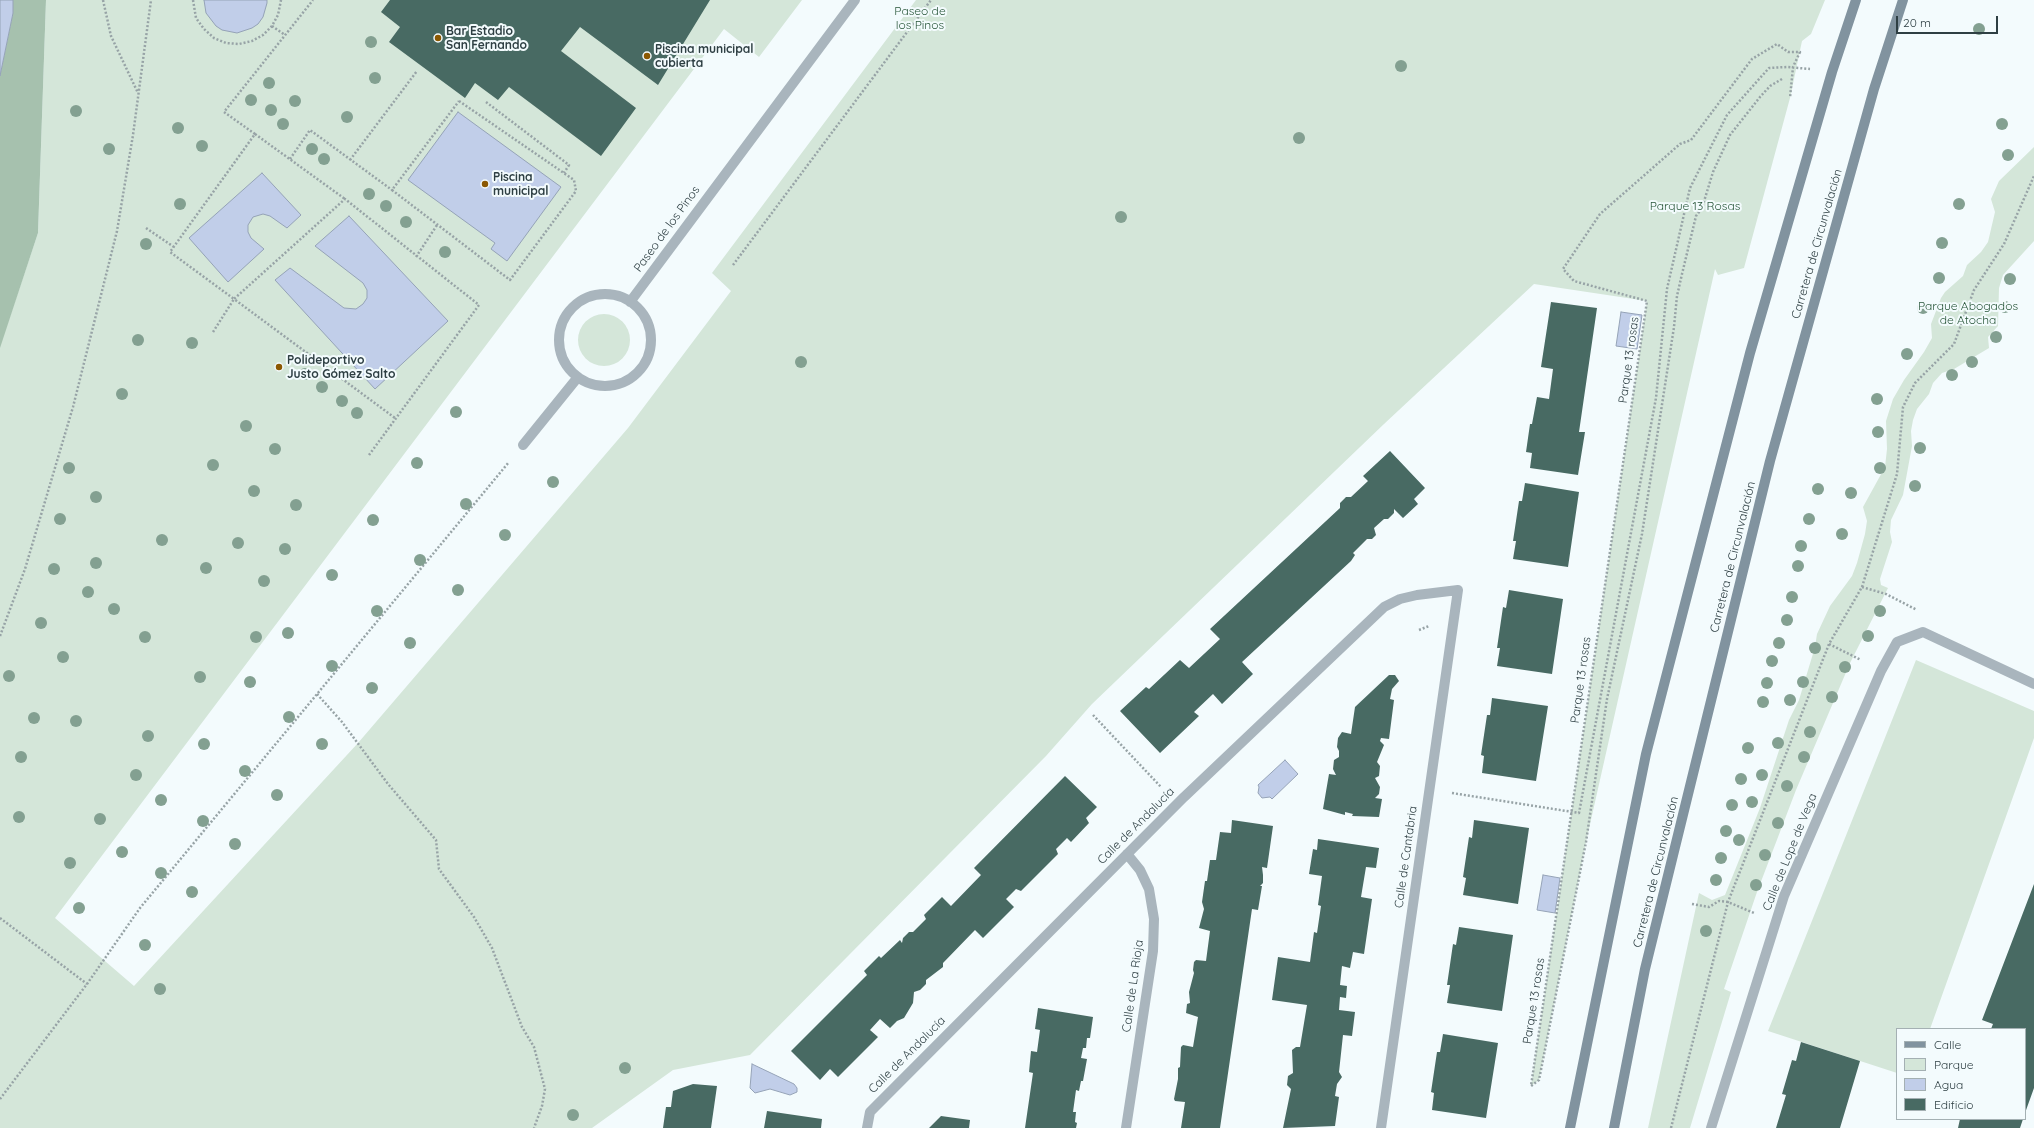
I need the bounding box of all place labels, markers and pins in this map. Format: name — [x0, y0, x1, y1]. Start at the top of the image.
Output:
place label: Bar Estadio San Fernando — [446, 24, 527, 52]
marker: Bar Estadio San Fernando — [433, 33, 443, 43]
place label: Piscina municipal cubierta — [655, 42, 753, 70]
marker: Piscina municipal cubierta — [642, 51, 652, 61]
place label: Piscina municipal — [493, 170, 548, 198]
marker: Piscina municipal — [480, 179, 490, 189]
place label: Polideportivo Justo Gómez Salto — [287, 353, 396, 381]
marker: Polideportivo Justo Gómez Salto — [274, 362, 284, 372]

